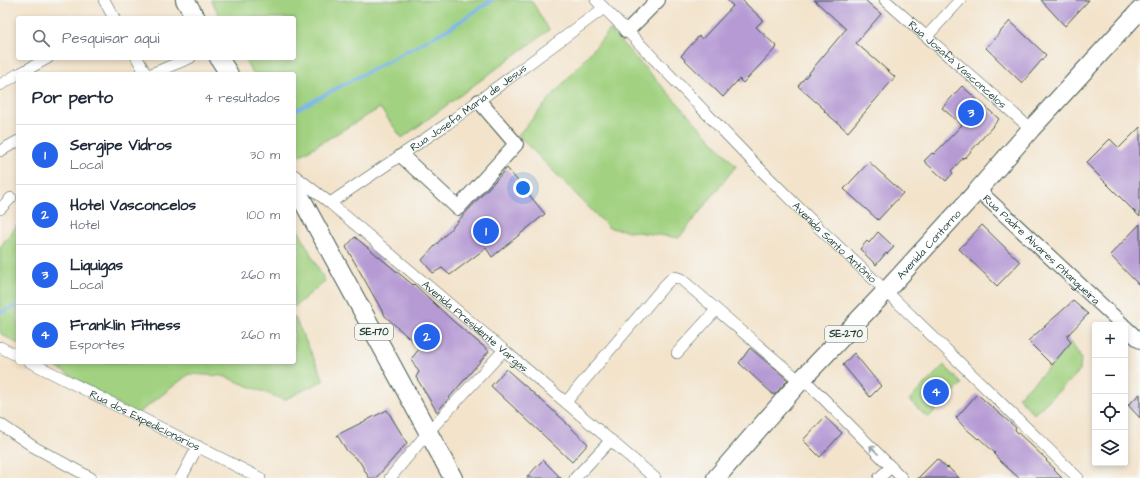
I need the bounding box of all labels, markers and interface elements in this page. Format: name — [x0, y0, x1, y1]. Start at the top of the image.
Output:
search box — [16, 16, 296, 60]
street label: Rua Josafá Vasconcelos — [905, 17, 1010, 112]
icon: search — [30, 27, 52, 49]
text: Pesquisar aqui — [62, 28, 159, 49]
street label: Rua Josefa Maria de Jesus — [407, 60, 530, 154]
text: Por perto — [32, 86, 113, 110]
text: 4 resultados — [204, 89, 280, 107]
pin: 3 — [958, 98, 984, 128]
text: Sergipe Vidros — [70, 135, 172, 156]
text: 1 — [44, 146, 46, 164]
text: 30 m — [250, 146, 280, 164]
text: Local — [70, 156, 103, 174]
your location — [513, 178, 533, 198]
street label: Rua Padre Alvares Pitangueira — [980, 191, 1104, 308]
text: Hotel Vasconcelos — [70, 195, 196, 216]
street label: Avenida Santo Antônio — [789, 198, 881, 287]
text: 2 — [41, 206, 49, 224]
text: 100 m — [247, 206, 280, 224]
street label: Avenida Contorno — [893, 206, 965, 282]
text: Hotel — [70, 216, 100, 234]
pin: 1 — [473, 216, 499, 246]
text: Liquigas — [70, 255, 123, 276]
text: 3 — [42, 266, 48, 284]
text: 260 m — [241, 266, 280, 284]
text: Local — [70, 276, 103, 294]
street label: Avenida Presidente Vargas — [419, 277, 532, 376]
text: Franklin Fitness — [70, 315, 181, 336]
pin: 2 — [414, 322, 440, 352]
map controls — [1092, 322, 1128, 466]
button: + — [1092, 322, 1128, 358]
road number: SE-170 — [355, 324, 393, 340]
text: 4 — [41, 326, 49, 344]
text: 260 m — [241, 326, 280, 344]
road number: SE-270 — [825, 326, 867, 342]
text: Esportes — [70, 336, 125, 354]
button: − — [1092, 358, 1128, 394]
pin: 4 — [923, 377, 949, 407]
street label: Rua dos Expedicionários — [87, 386, 203, 454]
button: locate — [1092, 394, 1128, 430]
button: layers — [1092, 430, 1128, 466]
one-way arrow — [869, 445, 879, 455]

